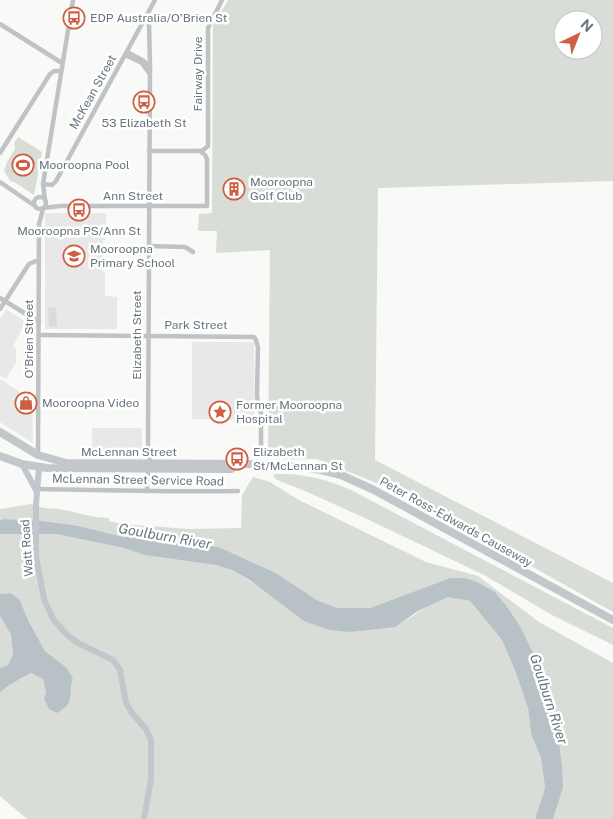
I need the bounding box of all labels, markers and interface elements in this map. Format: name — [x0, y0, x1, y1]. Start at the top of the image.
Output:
bus stop icon: EDP Australia/O'Brien St — [62, 6, 86, 30]
north arrow — [553, 10, 603, 60]
place label: EDP Australia/O'Brien St — [90, 11, 228, 25]
text: N — [577, 16, 596, 35]
street label: Fairway Drive — [191, 36, 205, 112]
street label: McKean Street — [67, 52, 119, 132]
bus stop icon: 53 Elizabeth St — [132, 90, 156, 114]
place label: 53 Elizabeth St — [101, 116, 187, 130]
sports icon: Mooroopna Pool — [11, 153, 35, 177]
place label: Mooroopna Pool — [39, 158, 130, 172]
place label: Mooroopna Golf Club — [250, 175, 313, 203]
building icon: Mooroopna Golf Club — [222, 177, 246, 201]
street label: Ann Street — [103, 189, 163, 203]
bus stop icon: Mooroopna PS/Ann St — [67, 198, 91, 222]
place label: Mooroopna PS/Ann St — [17, 224, 141, 238]
place label: Mooroopna Primary School — [90, 242, 175, 270]
school or university icon: Mooroopna Primary School — [62, 244, 86, 268]
street label: Elizabeth Street — [130, 290, 144, 380]
street label: O'Brien Street — [22, 299, 36, 379]
street label: Park Street — [164, 318, 228, 332]
shop icon: Mooroopna Video — [14, 391, 38, 415]
place label: Mooroopna Video — [42, 396, 140, 410]
place label: Former Mooroopna Hospital — [236, 398, 342, 426]
place icon: Former Mooroopna Hospital — [208, 400, 232, 424]
street label: McLennan Street — [81, 445, 177, 459]
place label: Elizabeth St/McLennan St — [253, 445, 343, 473]
bus stop icon: Elizabeth St/McLennan St — [225, 447, 249, 471]
street label: McLennan Street Service Road — [52, 472, 224, 488]
street label: Peter Ross-Edwards Causeway — [377, 474, 535, 570]
street label: Watt Road — [18, 519, 36, 577]
water label: Goulburn River — [117, 520, 213, 552]
water label: Goulburn River — [527, 652, 571, 747]

